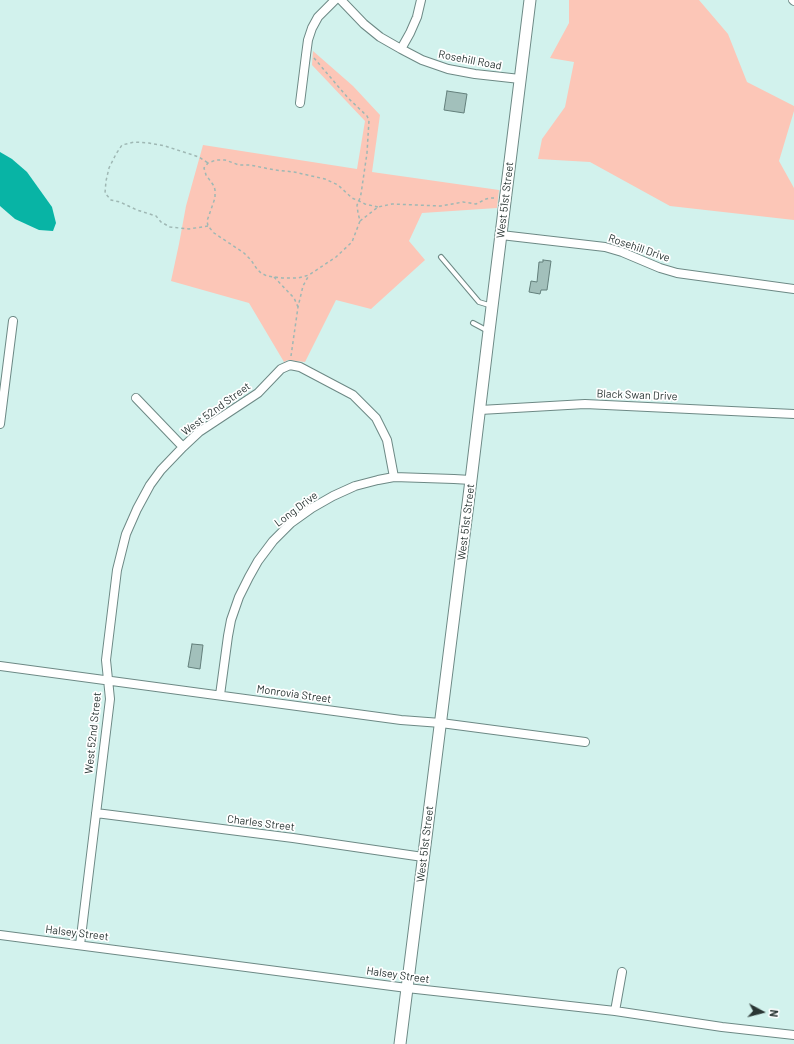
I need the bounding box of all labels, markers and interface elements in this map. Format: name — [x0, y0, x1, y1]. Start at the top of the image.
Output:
street label: Rosehill Road — [437, 47, 503, 73]
street label: West 51st Street — [494, 161, 516, 239]
street label: Rosehill Drive — [606, 231, 672, 265]
street label: West 52nd Street — [179, 380, 253, 438]
street label: Black Swan Drive — [596, 387, 678, 403]
street label: West 51st Street — [455, 483, 477, 561]
street label: Long Drive — [272, 488, 320, 530]
street label: Monrovia Street — [256, 682, 332, 706]
street label: West 52nd Street — [82, 692, 104, 774]
street label: West 51st Street — [414, 805, 436, 883]
street label: Charles Street — [226, 812, 296, 834]
street label: Halsey Street — [45, 923, 109, 943]
street label: Halsey Street — [366, 964, 430, 986]
north arrow — [742, 992, 782, 1032]
text: N — [768, 1009, 781, 1018]

